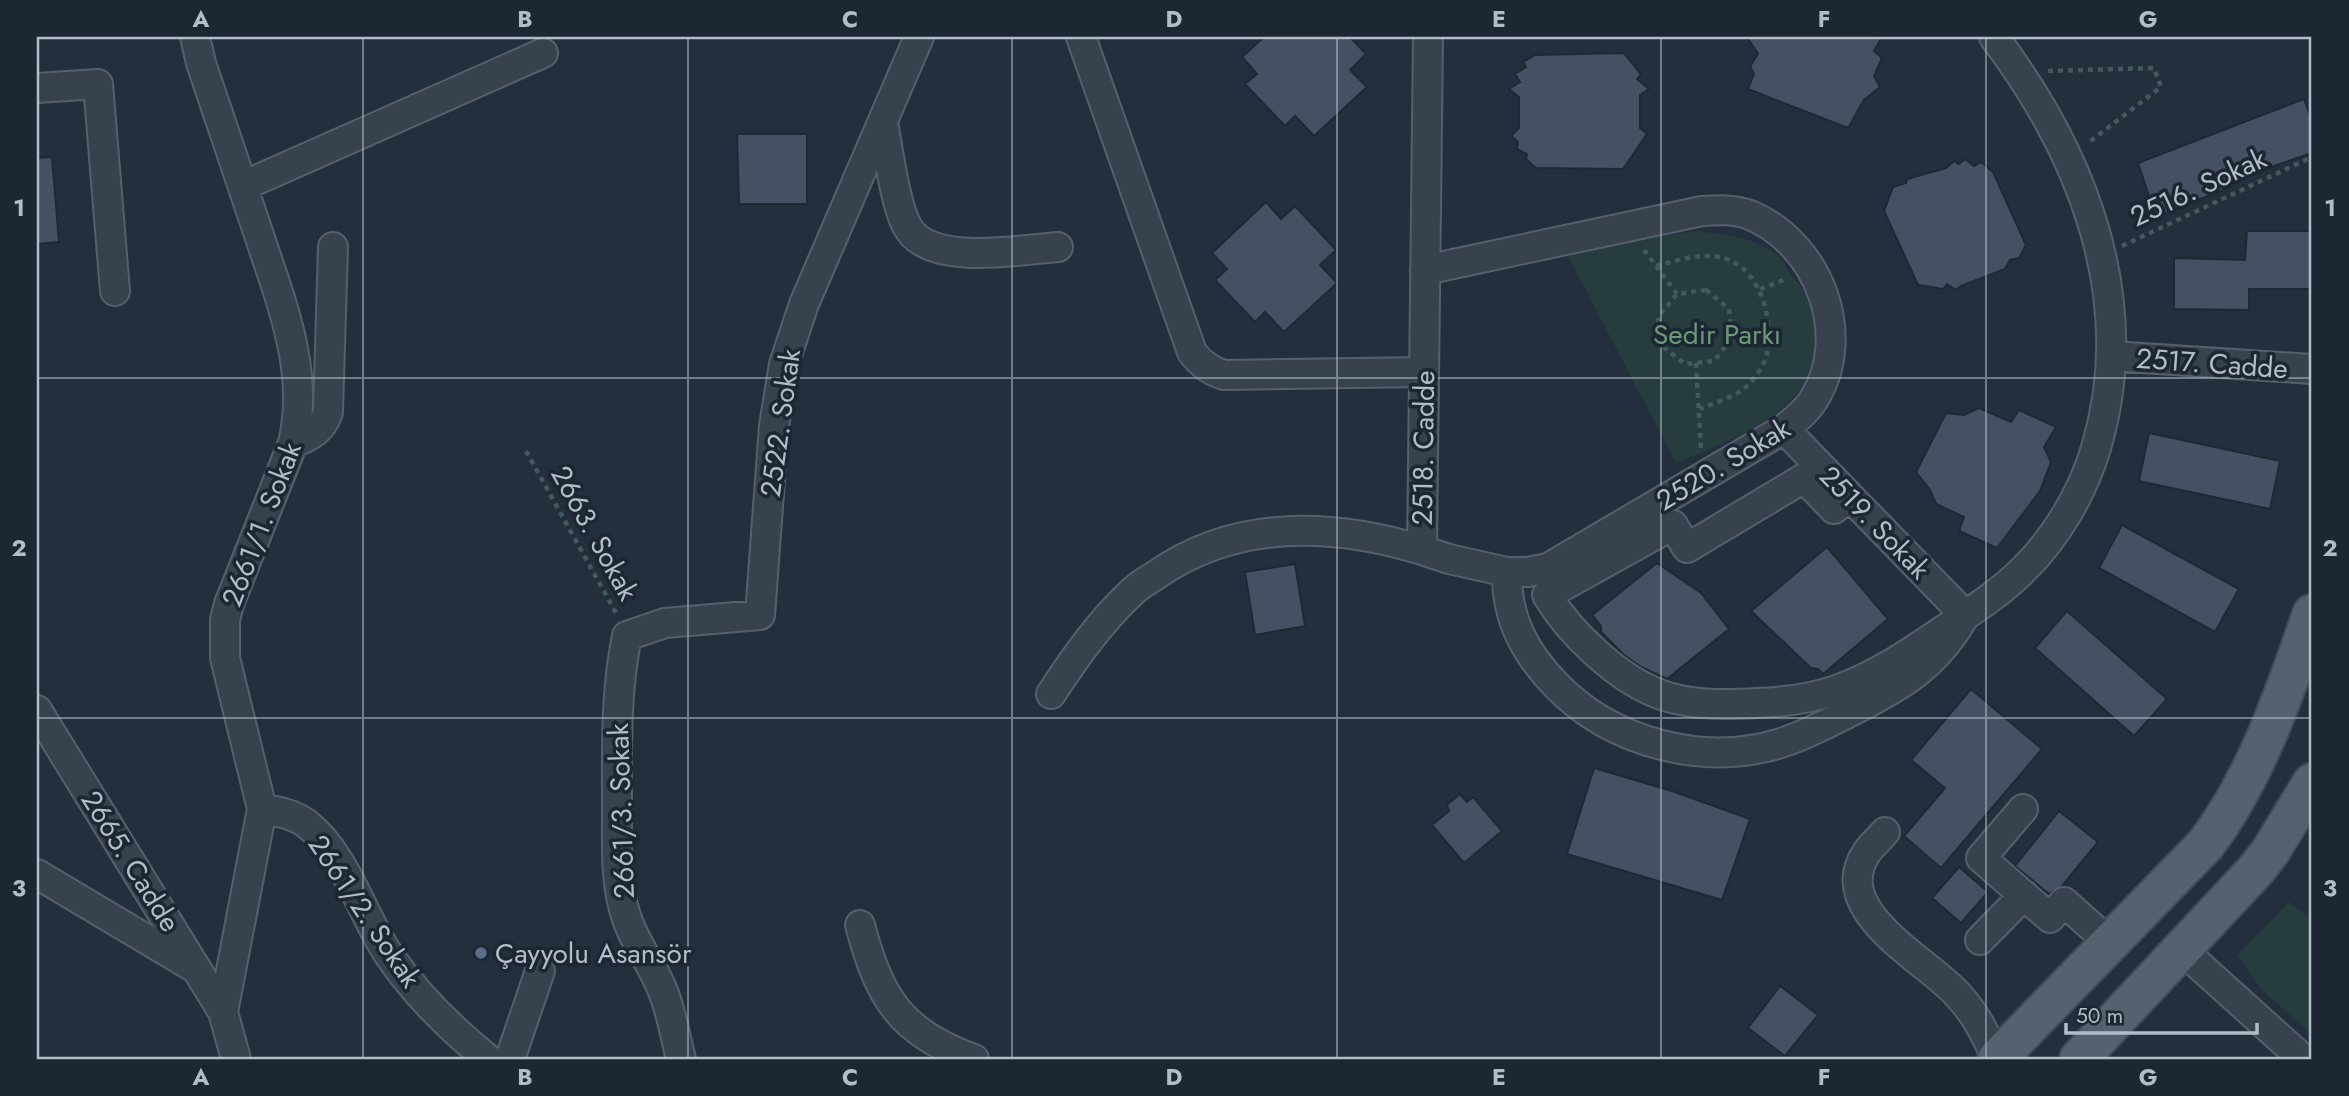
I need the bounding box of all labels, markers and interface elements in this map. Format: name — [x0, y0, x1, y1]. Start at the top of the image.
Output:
text: A — [192, 2, 210, 36]
text: B — [517, 2, 533, 36]
text: C — [842, 2, 858, 36]
text: D — [1166, 2, 1183, 36]
text: E — [1492, 2, 1506, 36]
text: F — [1818, 2, 1830, 36]
text: G — [2139, 2, 2157, 36]
street label: 2516. Sokak — [2123, 138, 2274, 237]
text: 1 — [13, 191, 25, 225]
text: 1 — [2324, 191, 2336, 225]
park label: Sedir Parkı — [1653, 314, 1781, 355]
street label: 2517. Cadde — [2135, 338, 2289, 389]
street label: 2522. Sokak — [750, 346, 811, 500]
street label: 2518. Cadde — [1402, 370, 1445, 526]
street label: 2520. Sokak — [1648, 408, 1799, 521]
street label: 2661/1. Sokak — [211, 435, 312, 612]
street label: 2519. Sokak — [1810, 456, 1940, 589]
street label: 2663. Sokak — [541, 458, 649, 609]
text: 2 — [11, 531, 27, 565]
text: 2 — [2322, 531, 2338, 565]
street label: 2661/3. Sokak — [598, 722, 645, 899]
street label: 2665. Cadde — [71, 783, 190, 940]
street label: 2661/2. Sokak — [298, 827, 431, 997]
text: 3 — [12, 871, 26, 905]
text: 3 — [2323, 871, 2337, 905]
place label: Çayyolu Asansör — [495, 933, 692, 974]
marker: Çayyolu Asansör — [473, 945, 489, 961]
scale bar — [2066, 991, 2256, 1035]
text: 50 m — [2076, 1001, 2123, 1031]
text: A — [192, 1060, 210, 1094]
text: B — [517, 1060, 533, 1094]
text: C — [842, 1060, 858, 1094]
text: D — [1166, 1060, 1183, 1094]
text: E — [1492, 1060, 1506, 1094]
text: F — [1818, 1060, 1830, 1094]
text: G — [2139, 1060, 2157, 1094]

